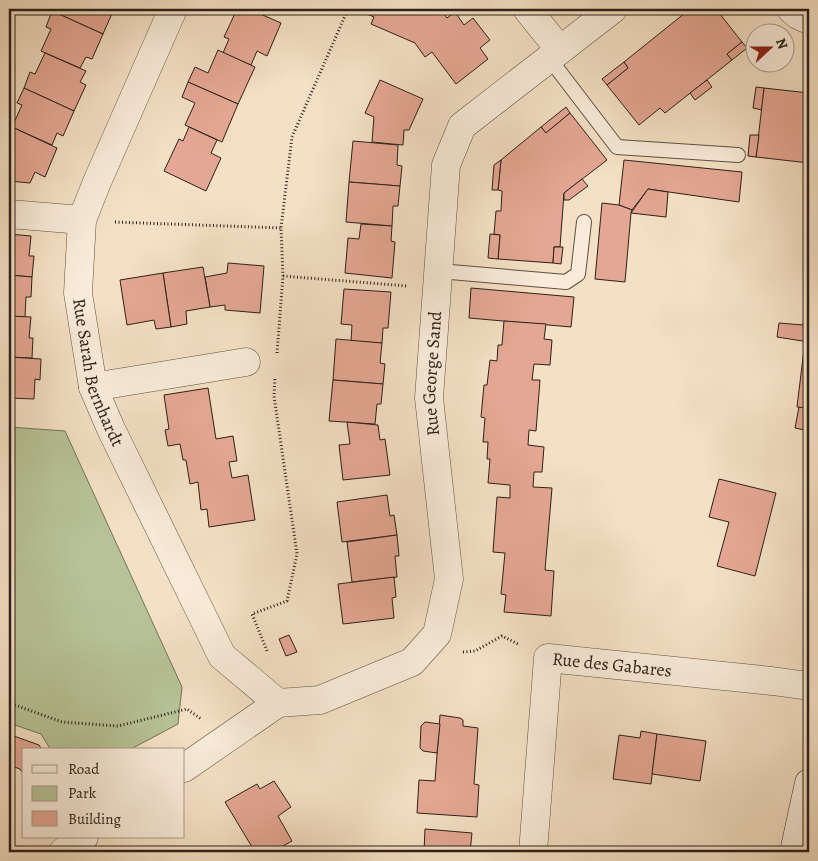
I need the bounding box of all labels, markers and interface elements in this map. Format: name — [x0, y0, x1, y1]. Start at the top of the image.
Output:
north arrow — [746, 22, 796, 72]
text: N — [771, 35, 792, 52]
street label: Rue Sarah Bernhardt — [67, 296, 130, 450]
street label: Rue George Sand — [416, 310, 447, 437]
street label: Rue des Gabares — [551, 647, 673, 683]
legend — [22, 748, 185, 838]
text: Road — [68, 759, 100, 779]
text: Park — [68, 783, 97, 803]
text: Building — [68, 809, 121, 829]

